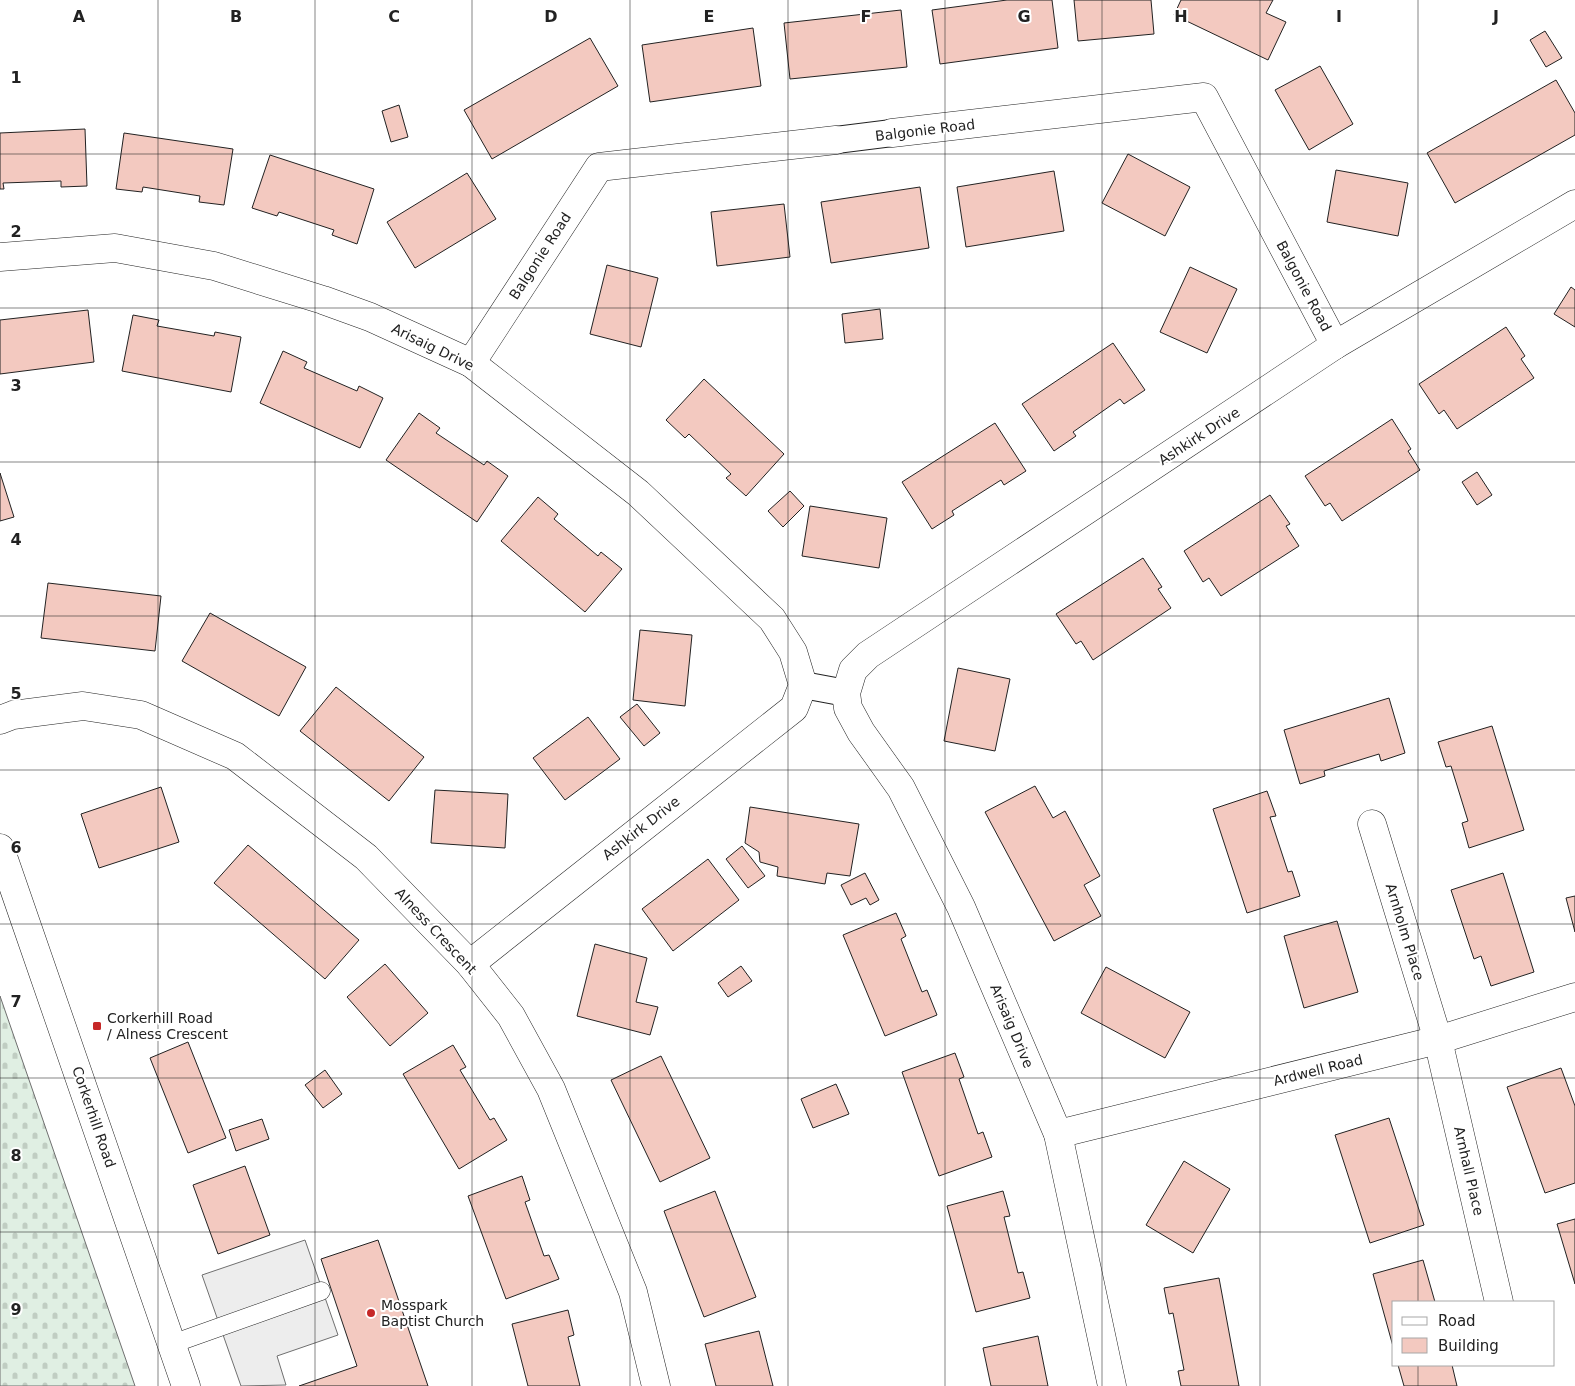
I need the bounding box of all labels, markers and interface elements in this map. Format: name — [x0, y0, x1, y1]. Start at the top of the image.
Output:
text: A — [73, 7, 86, 26]
text: B — [230, 7, 242, 26]
text: C — [388, 7, 400, 26]
text: D — [544, 7, 558, 26]
text: E — [704, 7, 714, 26]
text: F — [861, 7, 871, 26]
text: G — [1017, 7, 1031, 26]
text: H — [1174, 7, 1188, 26]
text: I — [1336, 7, 1342, 26]
text: J — [1492, 7, 1499, 26]
text: 1 — [10, 68, 22, 87]
street label: Balgonie Road — [874, 116, 976, 144]
street label: Balgonie Road — [506, 210, 574, 302]
text: 2 — [10, 222, 22, 241]
street label: Balgonie Road — [1273, 238, 1335, 334]
street label: Arisaig Drive — [389, 320, 477, 374]
text: 3 — [10, 376, 22, 395]
street label: Ashkirk Drive — [1155, 404, 1243, 468]
text: 4 — [10, 530, 22, 549]
text: 5 — [10, 684, 22, 703]
street label: Ashkirk Drive — [599, 793, 683, 863]
text: 6 — [10, 838, 22, 857]
street label: Arnholm Place — [1383, 882, 1427, 982]
street label: Alness Crescent — [392, 885, 480, 978]
street label: Arisaig Drive — [987, 982, 1037, 1070]
text: 7 — [10, 992, 22, 1011]
place label: Corkerhill Road / Alness Crescent — [107, 1010, 228, 1042]
marker: Corkerhill Road / Alness Crescent — [91, 1020, 103, 1032]
street label: Ardwell Road — [1272, 1051, 1364, 1089]
street label: Corkerhill Road — [69, 1064, 119, 1170]
street label: Arnhall Place — [1451, 1125, 1487, 1217]
text: 8 — [10, 1146, 22, 1165]
place label: Mosspark Baptist Church — [381, 1297, 484, 1329]
text: 9 — [10, 1300, 22, 1319]
legend — [1392, 1301, 1555, 1366]
marker: Mosspark Baptist Church — [365, 1307, 377, 1319]
text: Road — [1438, 1312, 1476, 1330]
text: Building — [1438, 1337, 1499, 1355]

